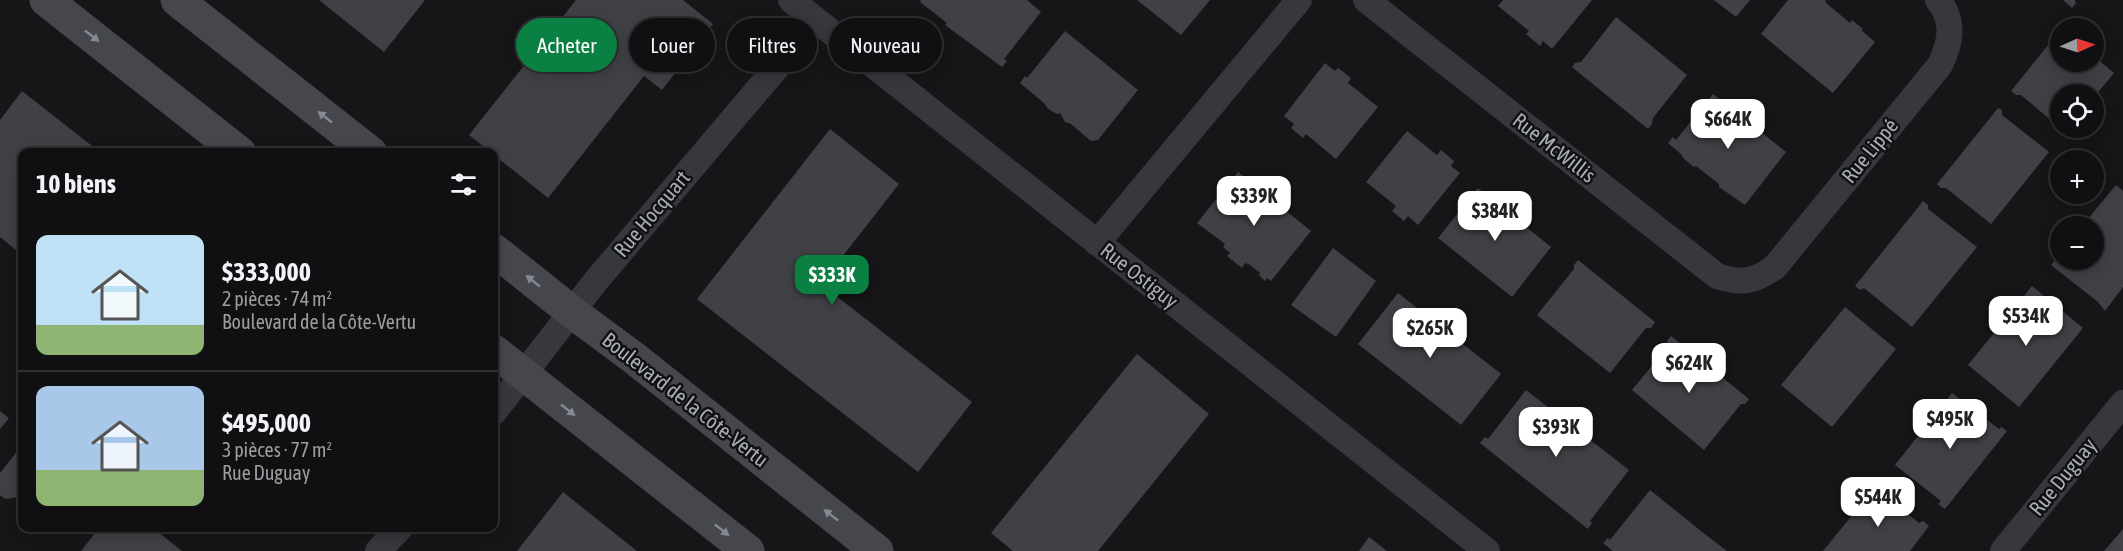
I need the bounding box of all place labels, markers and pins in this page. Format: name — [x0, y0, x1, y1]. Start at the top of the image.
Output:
pin: $664K — [1686, 99, 1770, 150]
pin: $339K — [1212, 176, 1296, 227]
pin: $384K — [1453, 191, 1537, 242]
pin: $333K — [790, 255, 874, 306]
pin: $534K — [1984, 296, 2068, 347]
pin: $265K — [1388, 308, 1472, 359]
pin: $624K — [1647, 343, 1731, 394]
pin: $495K — [1908, 399, 1992, 450]
pin: $393K — [1514, 407, 1598, 458]
pin: $544K — [1836, 477, 1920, 528]

